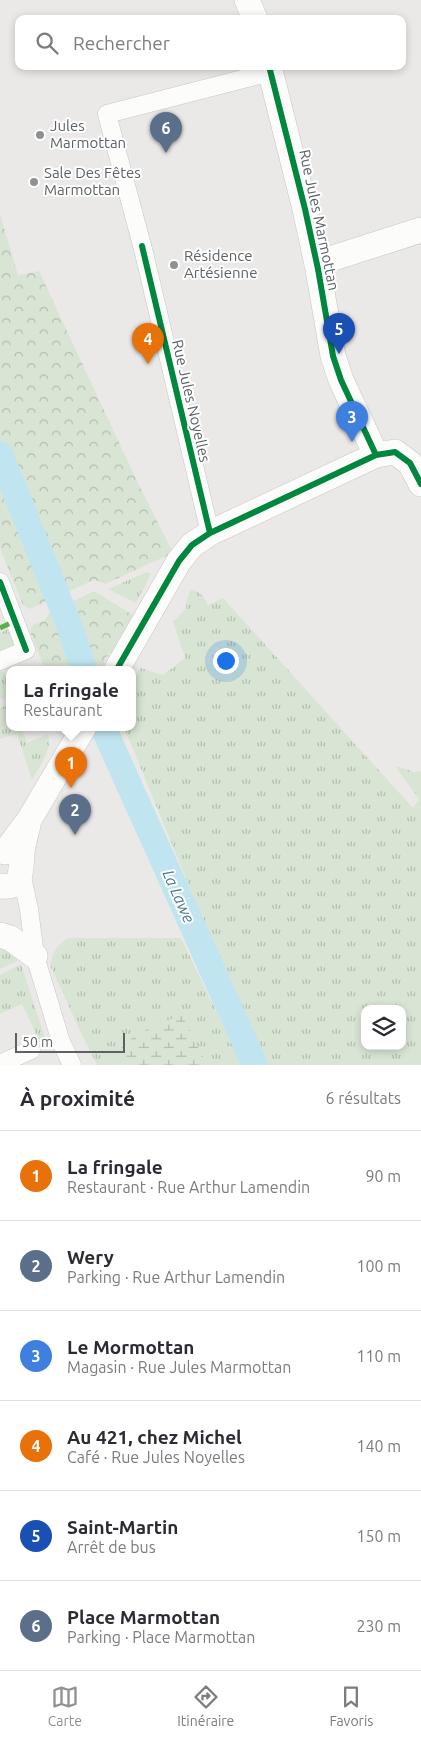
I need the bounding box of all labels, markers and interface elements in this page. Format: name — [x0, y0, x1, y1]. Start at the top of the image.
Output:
search box — [15, 15, 406, 70]
icon: search — [33, 29, 61, 57]
text: Rechercher — [73, 32, 170, 54]
pin: 6 — [150, 112, 182, 153]
place label: Jules Marmottan — [50, 117, 126, 151]
marker: Jules Marmottan — [34, 129, 46, 141]
street label: Rue Jules Marmottan — [296, 148, 343, 292]
place label: Sale Des Fêtes Marmottan — [44, 164, 141, 198]
marker: Sale Des Fêtes Marmottan — [28, 176, 40, 188]
place label: Résidence Artésienne — [184, 247, 257, 281]
marker: Résidence Artésienne — [168, 259, 180, 271]
pin: 5 — [323, 313, 355, 354]
pin: 4 — [132, 323, 164, 364]
street label: Rue Jules Noyelles — [169, 338, 214, 464]
pin: 3 — [336, 401, 368, 442]
your location — [213, 648, 239, 674]
popup — [6, 666, 136, 731]
text: La fringale — [23, 679, 119, 701]
text: Restaurant — [23, 701, 102, 719]
pin: 1 — [55, 747, 87, 788]
pin: 2 — [59, 794, 91, 835]
water label: La Lawe — [159, 867, 199, 925]
map controls — [361, 1005, 406, 1050]
button: layers — [361, 1005, 406, 1050]
scale bar — [15, 1030, 125, 1053]
text: 50 m — [22, 1034, 53, 1050]
text: À proximité — [20, 1086, 135, 1110]
text: 6 résultats — [325, 1089, 401, 1107]
text: La fringale — [67, 1156, 163, 1178]
text: 1 — [31, 1167, 41, 1185]
text: 90 m — [365, 1167, 401, 1185]
text: Restaurant · Rue Arthur Lamendin — [67, 1178, 310, 1196]
text: Wery — [67, 1246, 114, 1268]
text: 2 — [31, 1257, 41, 1275]
text: 100 m — [356, 1257, 401, 1275]
text: Parking · Rue Arthur Lamendin — [67, 1268, 285, 1286]
text: Le Mormottan — [67, 1336, 194, 1358]
text: 3 — [31, 1347, 41, 1365]
text: 110 m — [356, 1347, 401, 1365]
text: Magasin · Rue Jules Marmottan — [67, 1358, 291, 1376]
text: Au 421, chez Michel — [67, 1426, 242, 1448]
text: 4 — [31, 1437, 41, 1455]
text: 140 m — [356, 1437, 401, 1455]
text: Café · Rue Jules Noyelles — [67, 1448, 245, 1466]
text: Saint-Martin — [67, 1516, 178, 1538]
text: 5 — [31, 1527, 41, 1545]
text: 150 m — [356, 1527, 401, 1545]
text: Arrêt de bus — [67, 1538, 156, 1556]
text: Place Marmottan — [67, 1606, 220, 1628]
text: 6 — [31, 1617, 41, 1635]
text: 230 m — [356, 1617, 401, 1635]
text: Parking · Place Marmottan — [67, 1628, 255, 1646]
tab: Carte — [48, 1683, 82, 1729]
tab: Itinéraire — [177, 1683, 234, 1729]
tab: Favoris — [330, 1683, 373, 1729]

